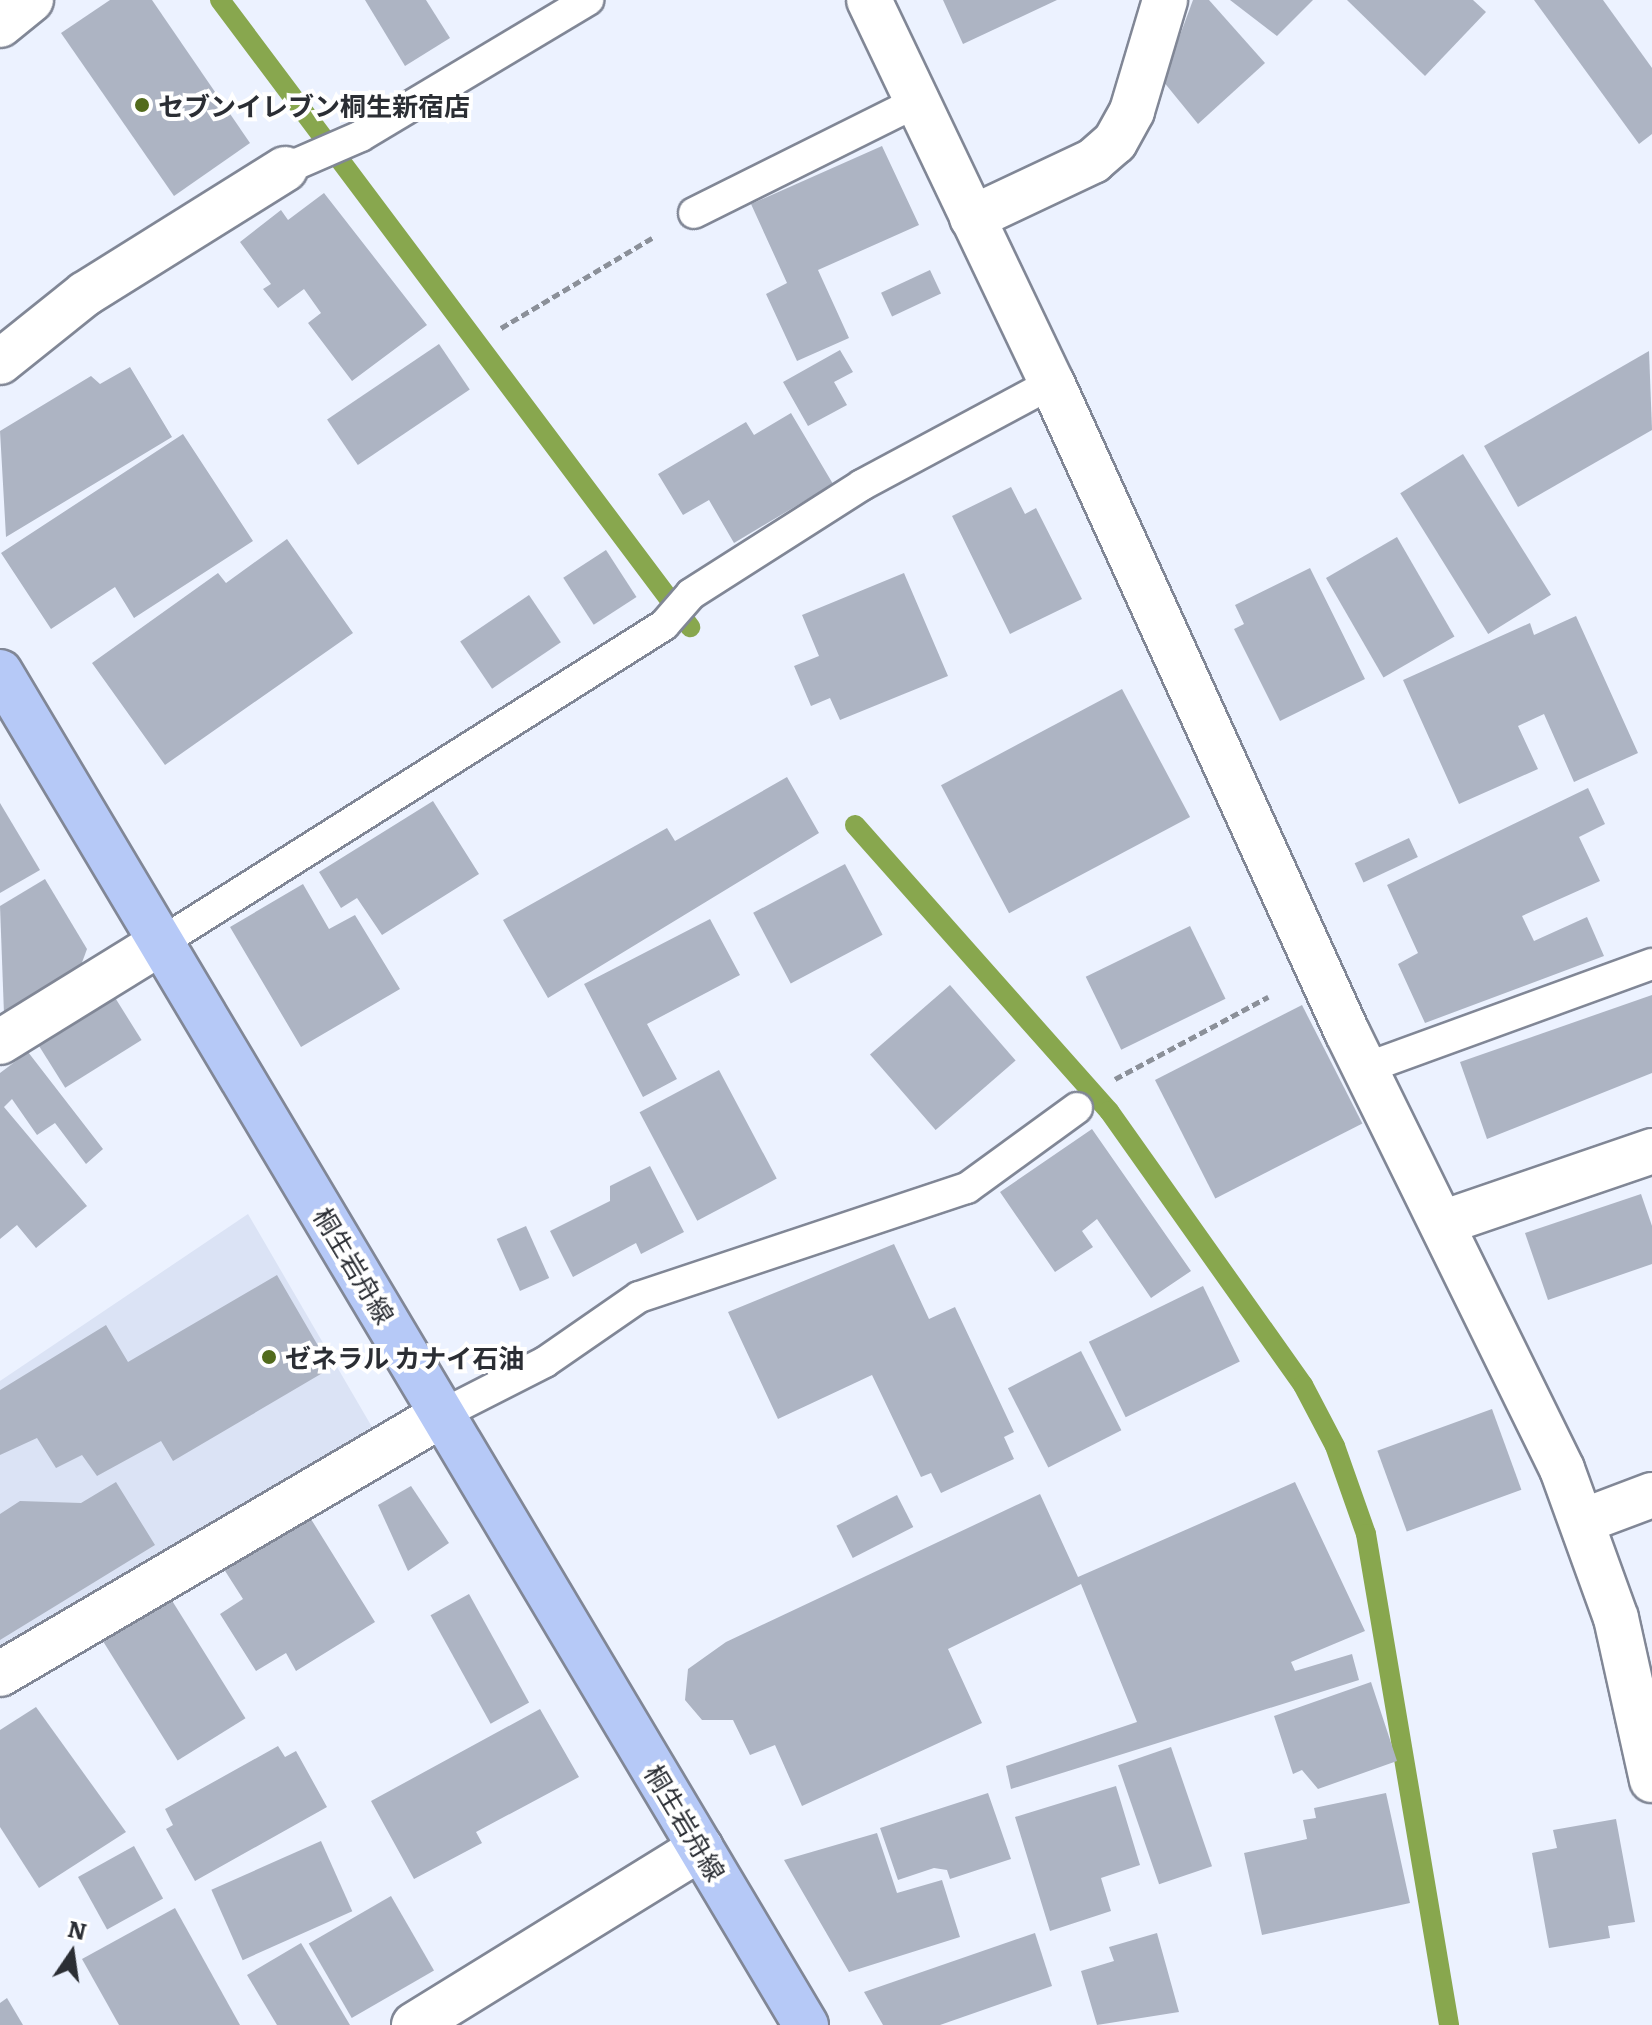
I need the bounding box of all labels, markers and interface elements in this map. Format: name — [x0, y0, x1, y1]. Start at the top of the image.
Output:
place label: セブンイレブン桐生新宿店 — [158, 89, 470, 121]
marker: セブンイレブン桐生新宿店 — [133, 96, 151, 114]
street label: 桐生岩舟線 — [308, 1201, 402, 1329]
place label: ゼネラル カナイ石油 — [285, 1341, 524, 1373]
marker: ゼネラル カナイ石油 — [260, 1348, 278, 1366]
street label: 桐生岩舟線 — [639, 1758, 733, 1886]
text: N — [65, 1911, 90, 1947]
north arrow — [32, 1913, 112, 1993]

